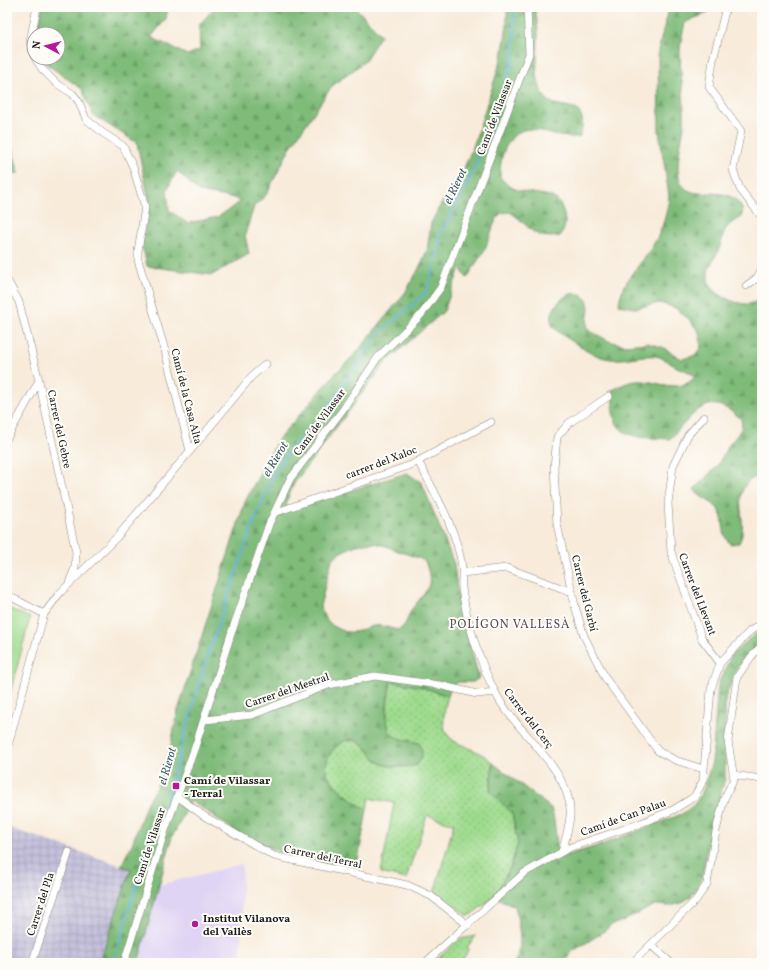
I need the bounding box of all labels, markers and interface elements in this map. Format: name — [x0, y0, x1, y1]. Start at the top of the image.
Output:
north arrow — [26, 26, 66, 66]
text: N — [30, 40, 45, 50]
street label: Camí de Vilassar — [474, 77, 517, 157]
water label: el Rierot — [440, 165, 472, 207]
street label: Camí de la Casa Alta — [166, 347, 205, 446]
street label: Camí de Vilassar — [291, 386, 350, 460]
street label: Carrer del Gebre — [43, 389, 74, 470]
water label: el Rierot — [259, 438, 293, 480]
street label: carrer del Xaloc — [344, 443, 420, 484]
street label: Carrer del Llevant — [674, 551, 719, 638]
street label: Carrer del Garbí — [567, 554, 600, 634]
district label: POLÍGON VALLESÀ — [450, 616, 571, 633]
street label: Carrer del Mestral — [243, 670, 332, 713]
street label: Carrer del Cerç — [500, 686, 556, 752]
water label: el Rierot — [155, 745, 181, 787]
place label: Camí de Vilassar - Terral — [184, 774, 271, 802]
marker: Camí de Vilassar - Terral — [171, 781, 181, 791]
street label: Camí de Can Palau — [579, 796, 668, 841]
street label: Camí de Vilassar — [131, 806, 170, 887]
street label: Carrer del Terral — [282, 842, 363, 873]
street label: Carrer del Pla — [24, 870, 59, 938]
place label: Institut Vilanova del Vallès — [203, 912, 290, 940]
marker: Institut Vilanova del Vallès — [190, 919, 200, 929]

